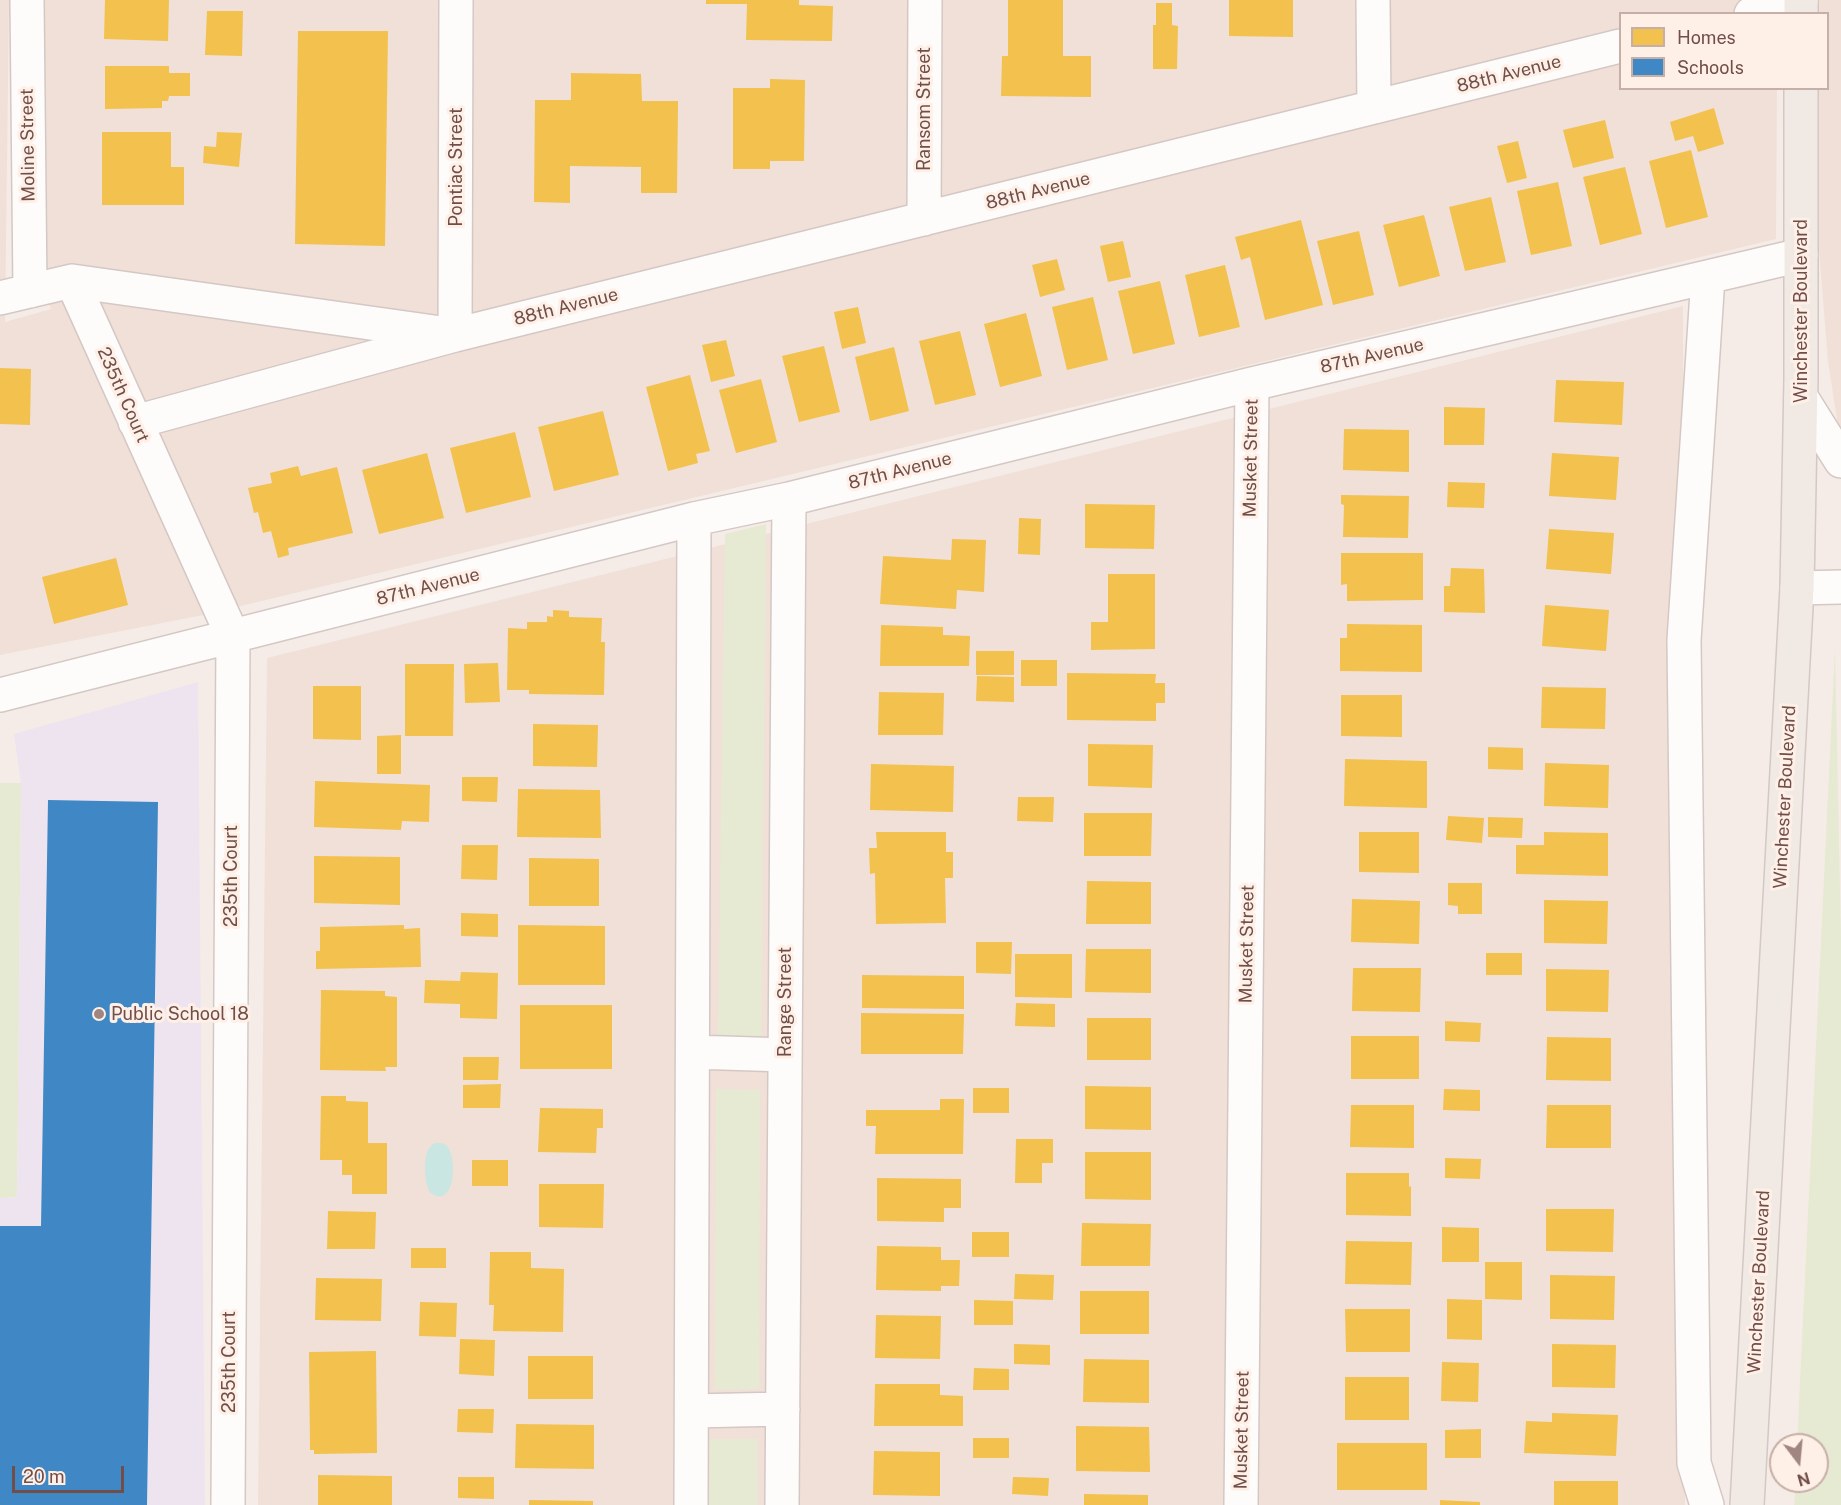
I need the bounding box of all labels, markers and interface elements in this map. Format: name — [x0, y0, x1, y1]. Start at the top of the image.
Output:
legend — [1619, 12, 1829, 90]
text: Homes — [1677, 27, 1736, 48]
street label: Ransom Street — [913, 47, 935, 171]
street label: 88th Avenue — [1455, 51, 1563, 97]
text: Schools — [1677, 57, 1744, 78]
street label: Moline Street — [16, 88, 40, 202]
street label: Pontiac Street — [445, 107, 467, 227]
street label: 88th Avenue — [984, 168, 1092, 214]
street label: Winchester Boulevard — [1790, 219, 1812, 403]
street label: 88th Avenue — [512, 284, 620, 330]
street label: 87th Avenue — [1318, 334, 1426, 378]
street label: 235th Court — [92, 344, 154, 446]
street label: Musket Street — [1239, 398, 1263, 518]
street label: 87th Avenue — [846, 448, 954, 494]
street label: 87th Avenue — [374, 564, 482, 610]
street label: Winchester Boulevard — [1769, 705, 1801, 889]
street label: 235th Court — [220, 825, 242, 927]
street label: Musket Street — [1235, 884, 1259, 1004]
street label: Range Street — [774, 947, 796, 1057]
place label: Public School 18 — [111, 1003, 249, 1025]
marker: Public School 18 — [92, 1007, 106, 1021]
street label: Winchester Boulevard — [1743, 1190, 1775, 1374]
street label: 235th Court — [218, 1311, 240, 1413]
street label: Musket Street — [1230, 1370, 1254, 1490]
north arrow — [1769, 1433, 1829, 1493]
scale bar — [15, 1454, 128, 1492]
text: 20 m — [23, 1466, 65, 1487]
text: N — [1795, 1468, 1812, 1490]

